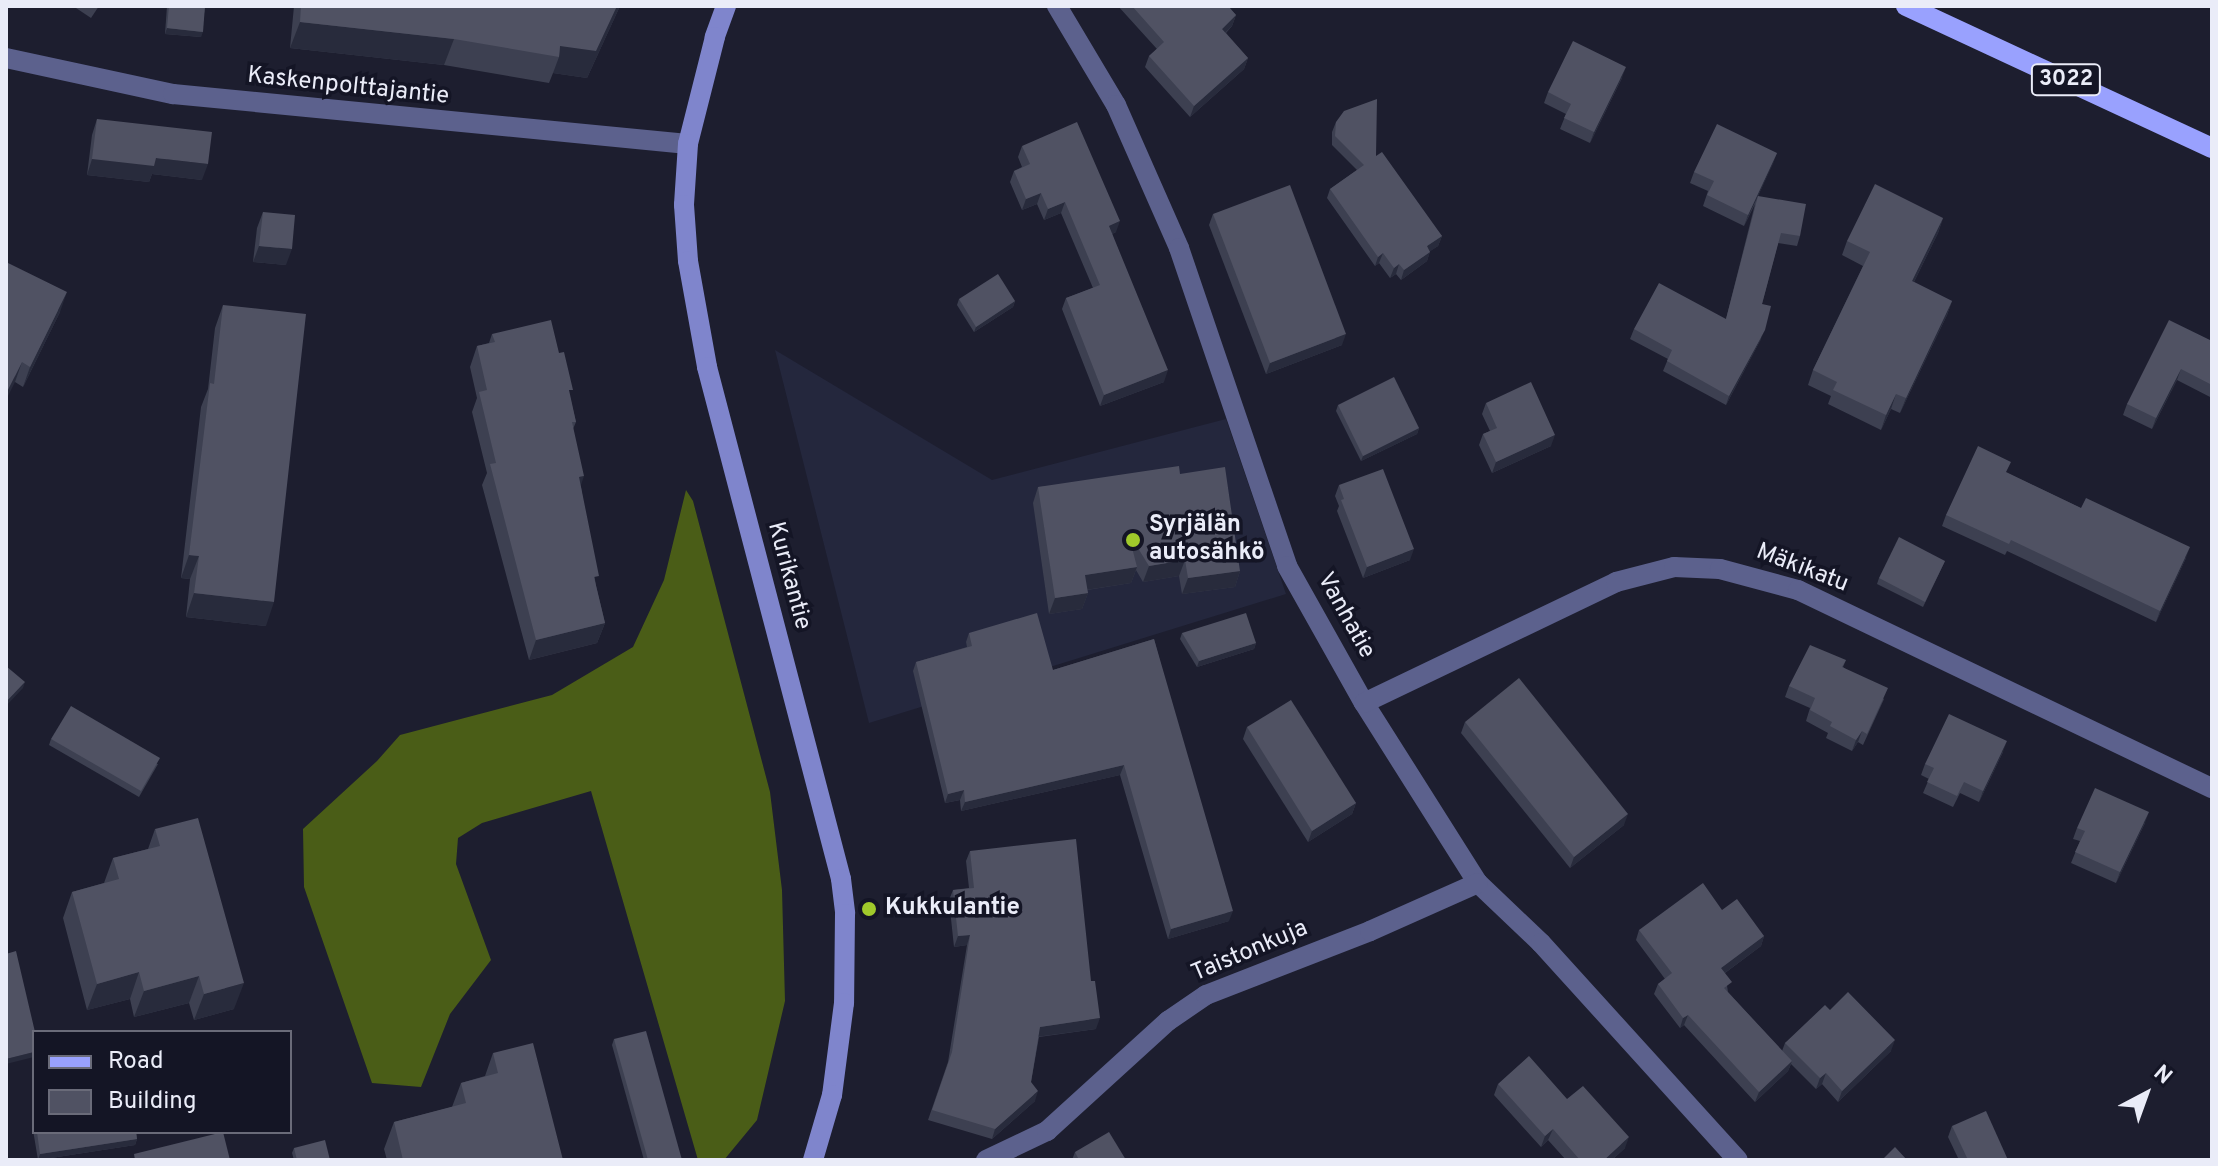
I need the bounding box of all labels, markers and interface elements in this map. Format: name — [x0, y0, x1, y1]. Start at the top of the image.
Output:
street label: Kaskenpolttajantie — [246, 62, 450, 112]
road number: 3022 — [2030, 62, 2102, 98]
place label: Syrjälän autosähkö — [1149, 512, 1265, 568]
street label: Kurikantie — [760, 519, 816, 633]
marker: Syrjälän autosähkö — [1124, 531, 1142, 549]
street label: Mäkikatu — [1752, 538, 1852, 600]
street label: Vanhatie — [1310, 568, 1380, 664]
place label: Kukkulantie — [885, 895, 1020, 923]
marker: Kukkulantie — [860, 900, 878, 918]
street label: Taistonkuja — [1188, 915, 1312, 989]
legend — [32, 1030, 292, 1134]
text: Road — [108, 1047, 164, 1077]
north arrow — [2106, 1054, 2186, 1134]
text: N — [2147, 1060, 2177, 1091]
text: Building — [108, 1087, 197, 1117]

